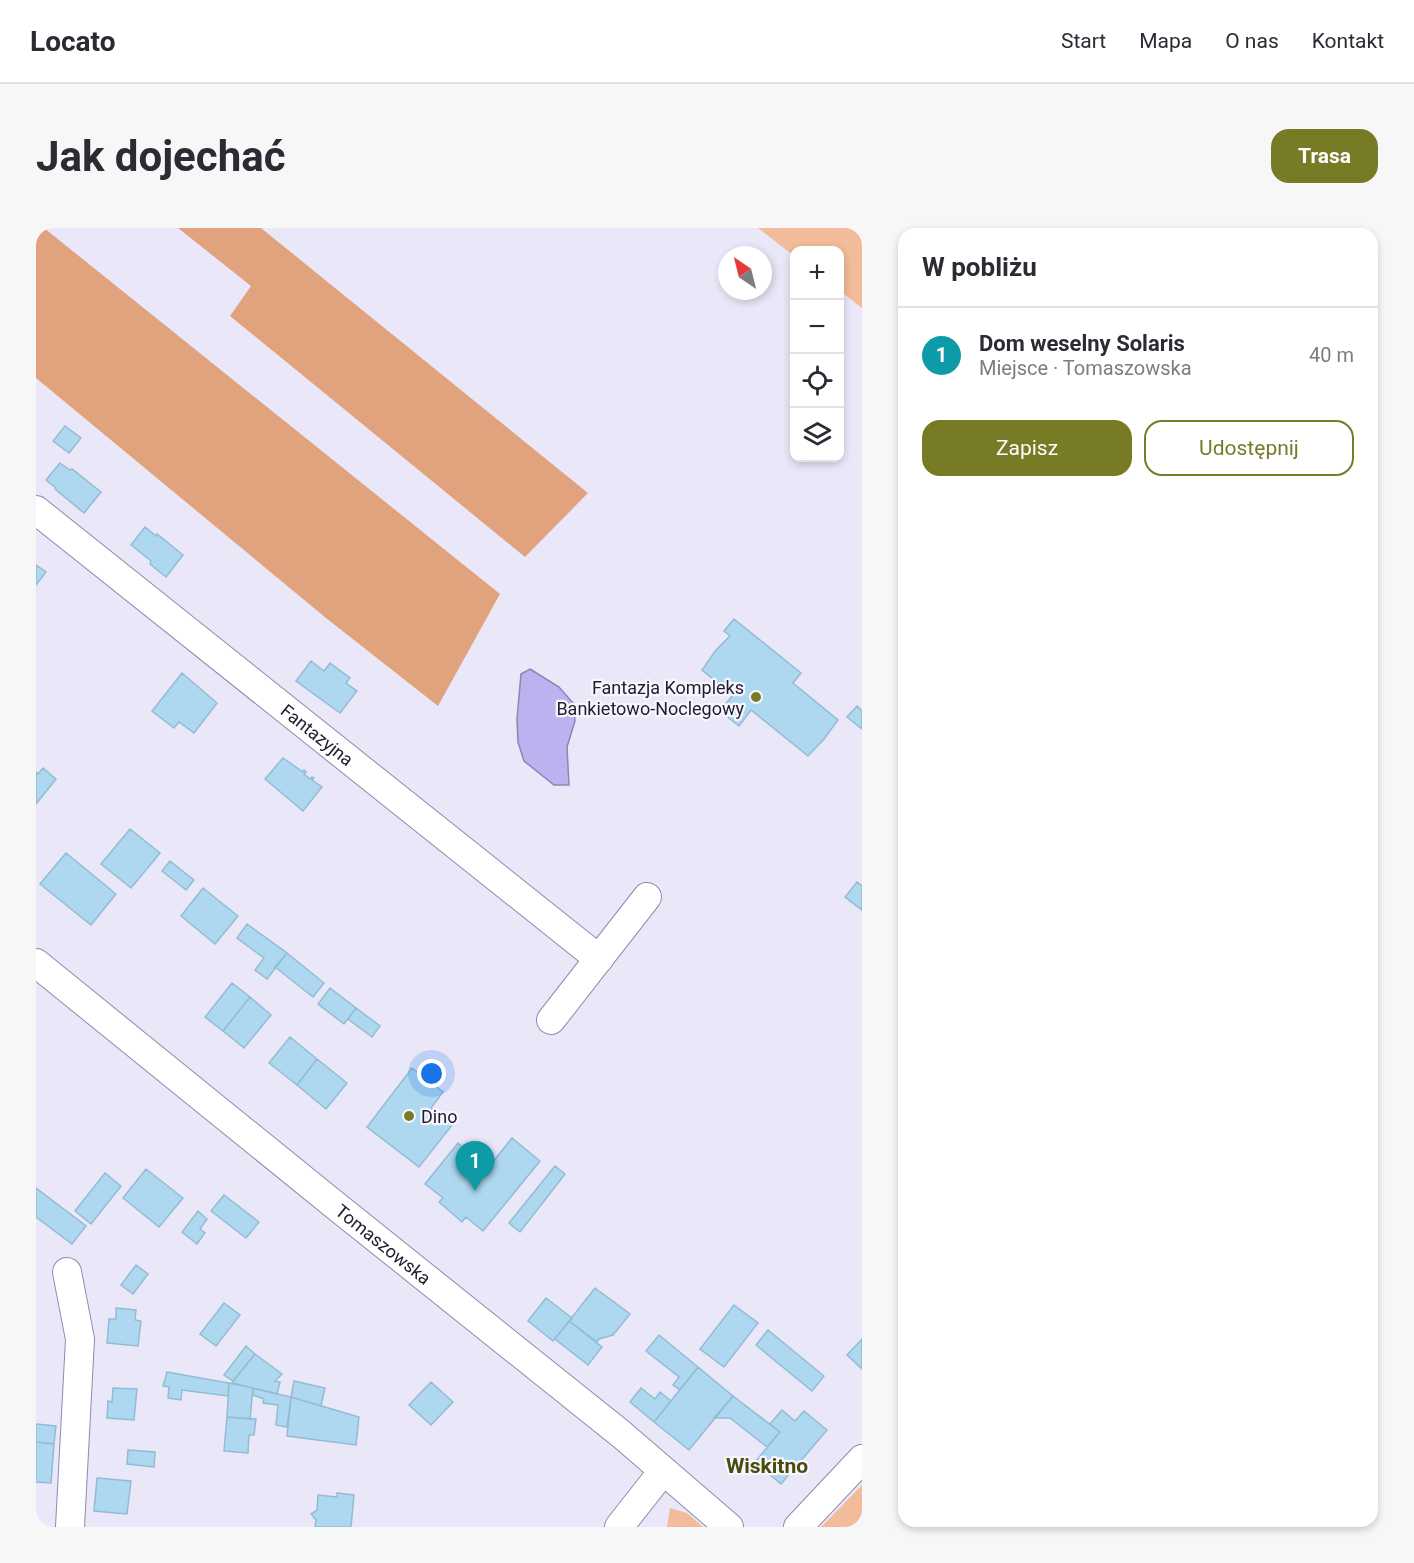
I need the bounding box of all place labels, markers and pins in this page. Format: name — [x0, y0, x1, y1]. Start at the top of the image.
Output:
place label: Fantazja Kompleks Bankietowo-Noclegowy — [556, 677, 744, 719]
marker: Fantazja Kompleks Bankietowo-Noclegowy — [749, 690, 763, 704]
place label: Dino — [421, 1106, 457, 1127]
marker: Dino — [402, 1109, 416, 1123]
pin: 1 — [456, 1142, 494, 1191]

